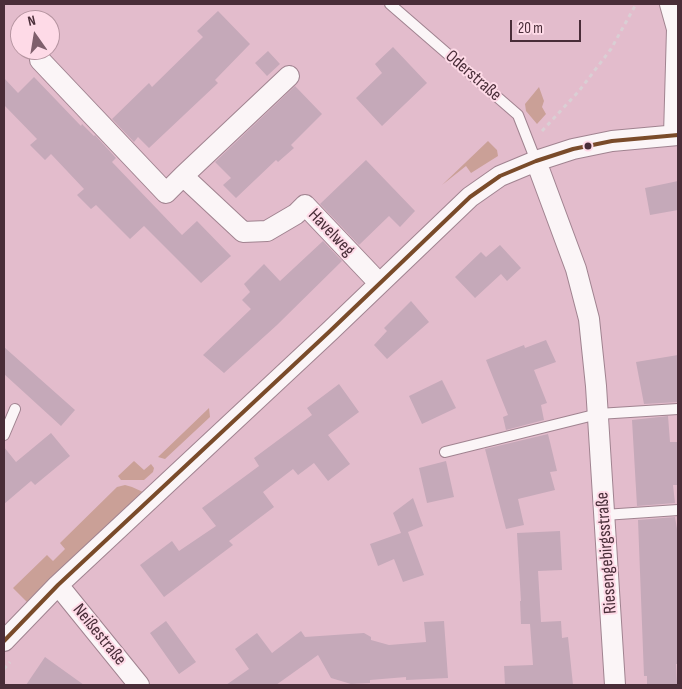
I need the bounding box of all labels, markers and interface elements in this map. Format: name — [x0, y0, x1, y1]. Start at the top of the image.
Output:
north arrow — [10, 10, 60, 60]
scale bar — [512, 10, 583, 42]
text: N — [26, 12, 37, 30]
text: 20 m — [518, 19, 543, 38]
street label: Oderstraße — [441, 46, 505, 106]
unlabelled marker — [583, 141, 593, 151]
street label: Havelweg — [303, 205, 359, 261]
street label: Riesengebirgsstraße — [592, 491, 622, 615]
street label: Neißestraße — [68, 600, 130, 670]

